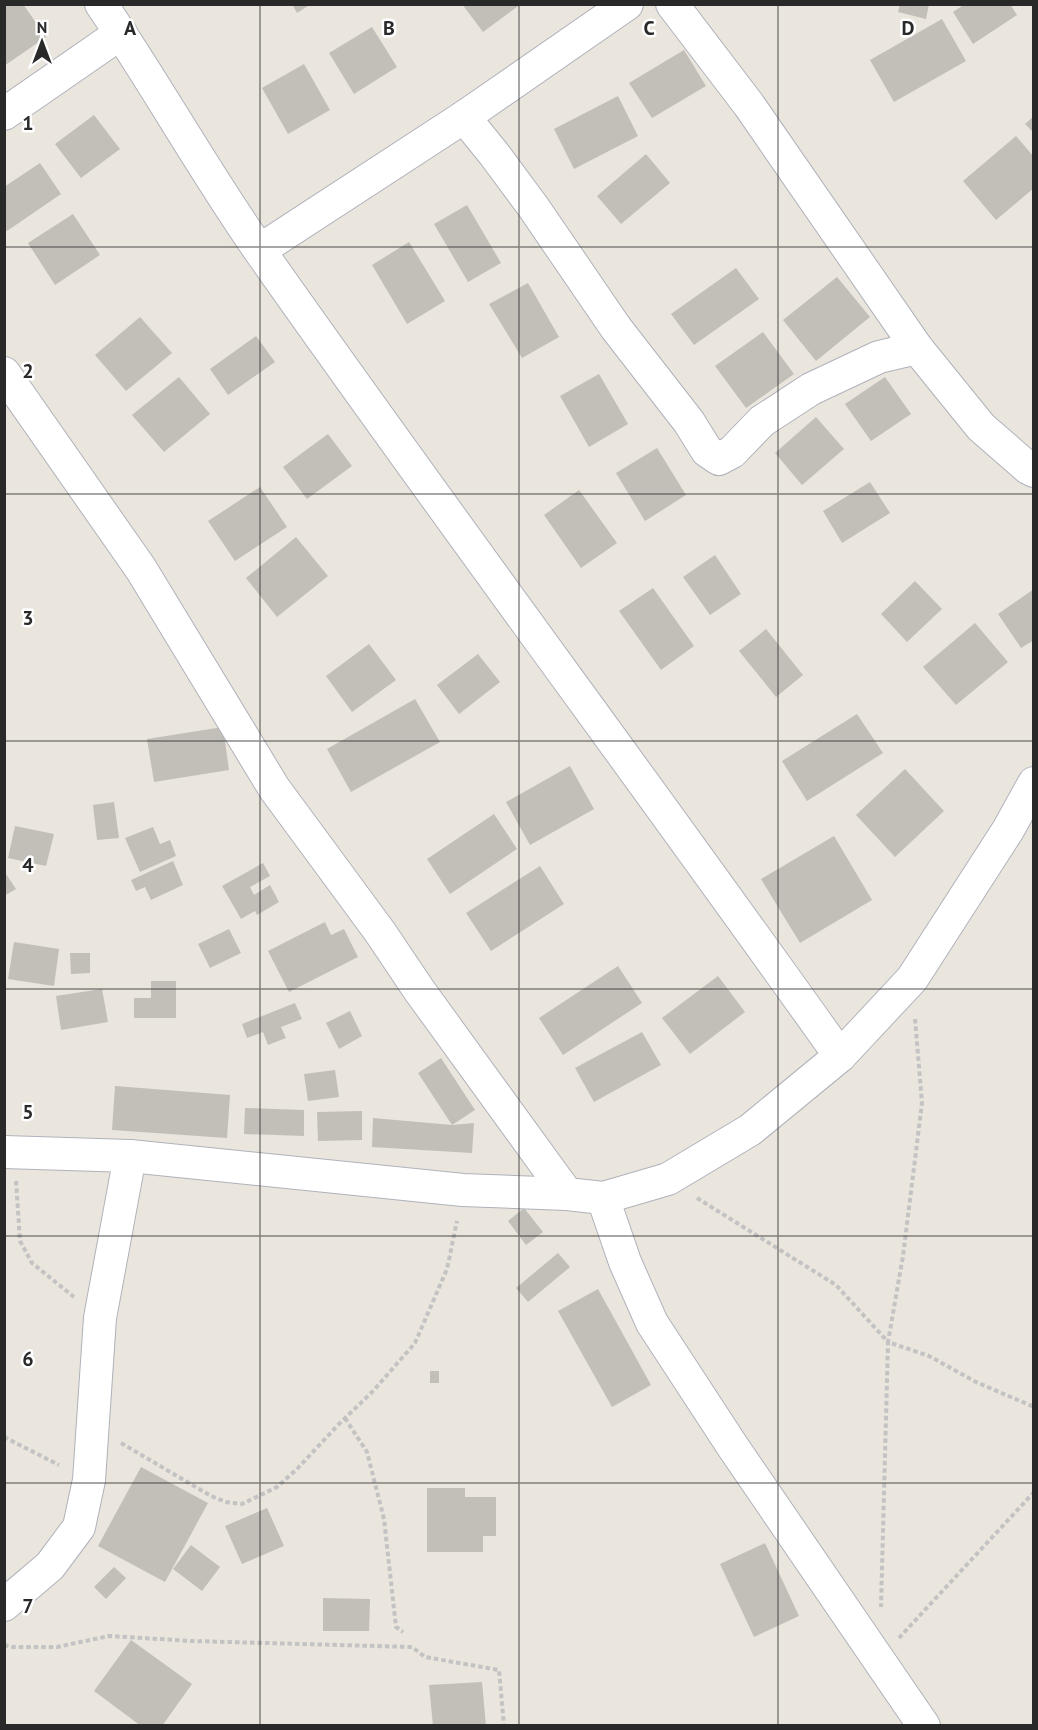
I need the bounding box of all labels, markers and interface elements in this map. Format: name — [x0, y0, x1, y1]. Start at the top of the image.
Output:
north arrow — [12, 12, 72, 72]
text: A — [124, 15, 137, 41]
text: B — [383, 15, 395, 41]
text: C — [643, 15, 655, 41]
text: D — [902, 15, 915, 41]
text: N — [37, 17, 47, 37]
text: 1 — [22, 110, 34, 136]
text: 2 — [22, 358, 34, 384]
text: 3 — [22, 605, 34, 631]
text: 4 — [22, 852, 34, 878]
text: 5 — [22, 1099, 34, 1125]
text: 6 — [22, 1346, 34, 1372]
text: 7 — [22, 1593, 34, 1619]

